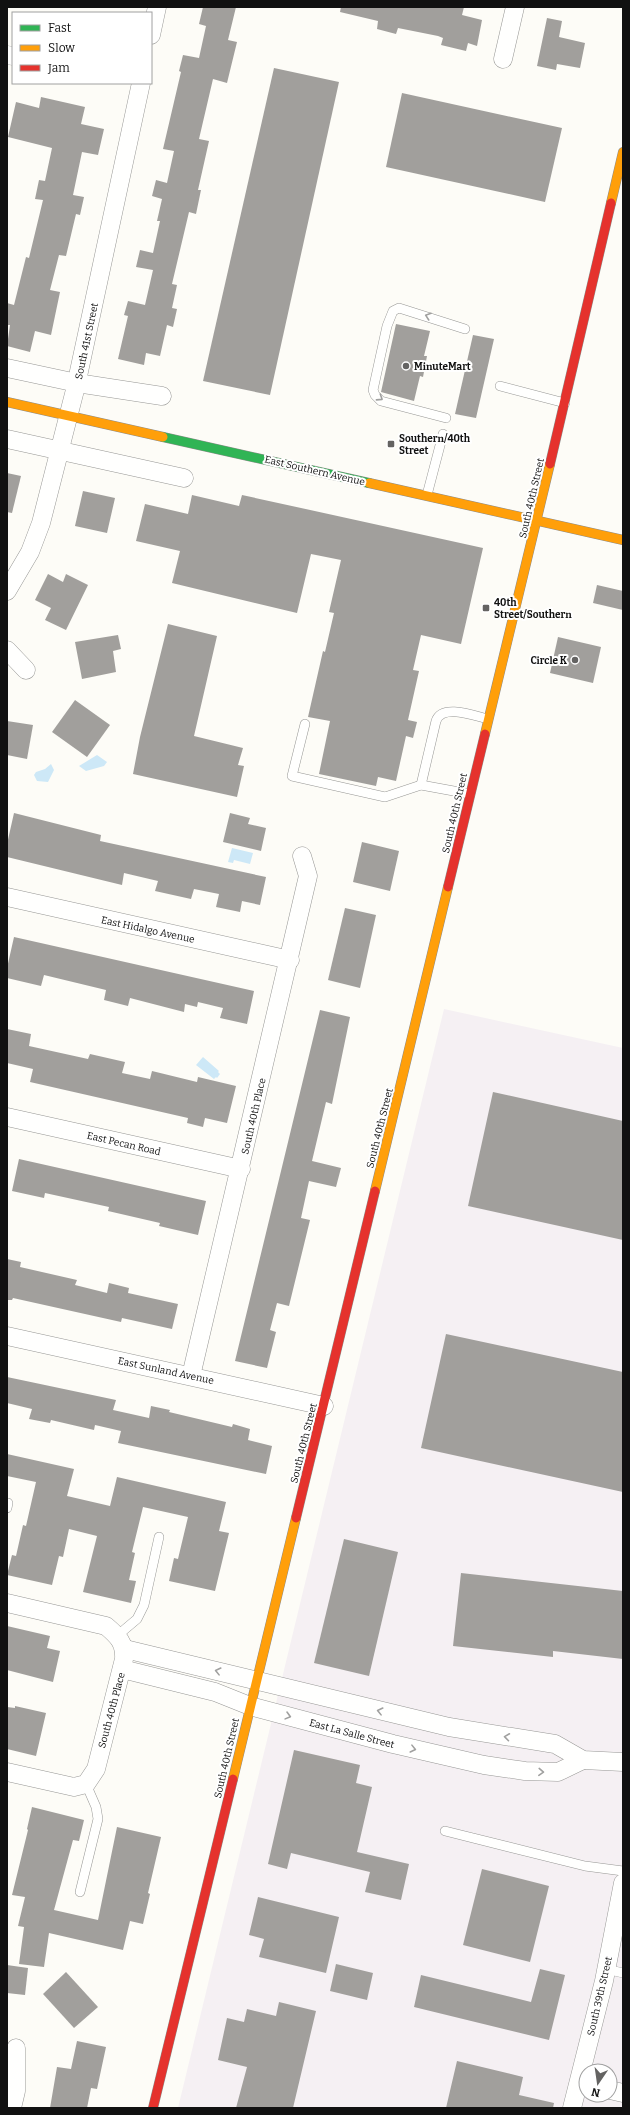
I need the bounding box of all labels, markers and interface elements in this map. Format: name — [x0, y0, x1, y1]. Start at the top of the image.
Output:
legend — [12, 12, 152, 84]
text: Fast — [48, 21, 72, 35]
text: Slow — [48, 41, 75, 55]
text: Jam — [47, 61, 70, 75]
street label: South 41st Street — [73, 301, 101, 381]
one-way arrow — [424, 312, 431, 321]
marker: MinuteMart — [401, 361, 411, 371]
place label: MinuteMart — [414, 361, 471, 373]
one-way arrow — [376, 393, 383, 400]
place label: Southern/40th Street — [399, 433, 471, 457]
marker: Southern/40th Street — [386, 439, 396, 449]
street label: East Southern Avenue — [263, 454, 366, 488]
street label: South 40th Street — [517, 457, 547, 539]
place label: 40th Street/Southern — [494, 597, 572, 621]
marker: 40th Street/Southern — [481, 603, 491, 613]
place label: Circle K — [531, 655, 568, 667]
marker: Circle K — [570, 655, 580, 665]
street label: South 40th Street — [440, 772, 470, 854]
street label: East Hidalgo Avenue — [100, 914, 196, 946]
street label: South 40th Place — [239, 1077, 269, 1156]
street label: South 40th Street — [364, 1087, 396, 1169]
street label: East Pecan Road — [86, 1130, 162, 1158]
street label: East Sunland Avenue — [117, 1355, 215, 1387]
street label: South 40th Street — [288, 1402, 320, 1484]
one-way arrow — [215, 1668, 222, 1676]
street label: South 40th Place — [96, 1671, 128, 1749]
one-way arrow — [376, 1707, 383, 1715]
one-way arrow — [284, 1711, 291, 1720]
street label: South 40th Street — [212, 1717, 242, 1799]
street label: East La Salle Street — [308, 1717, 396, 1751]
one-way arrow — [504, 1733, 510, 1742]
one-way arrow — [410, 1745, 416, 1753]
one-way arrow — [538, 1767, 544, 1776]
street label: South 39th Street — [585, 1955, 615, 2037]
north arrow — [578, 2063, 618, 2103]
text: N — [590, 2085, 601, 2100]

